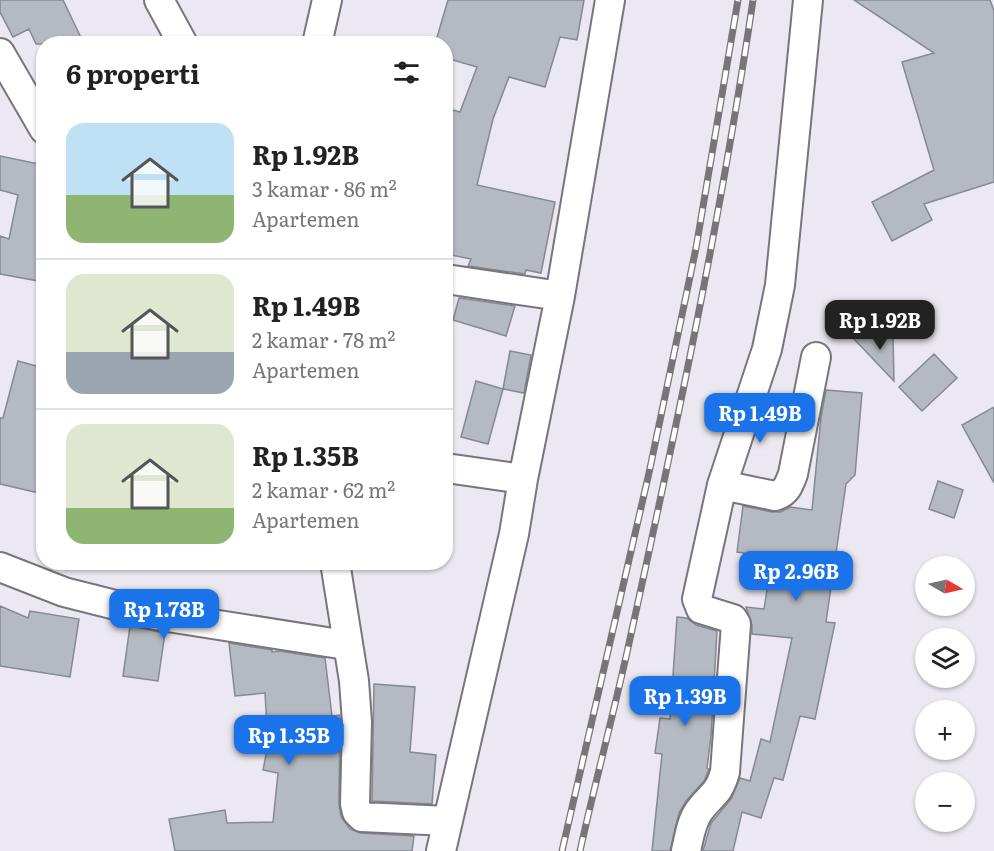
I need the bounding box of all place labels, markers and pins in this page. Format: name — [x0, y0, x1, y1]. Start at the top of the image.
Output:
pin: Rp 1.92B — [818, 300, 942, 351]
pin: Rp 1.49B — [698, 393, 822, 444]
pin: Rp 2.96B — [734, 551, 858, 602]
pin: Rp 1.78B — [102, 589, 226, 640]
pin: Rp 1.39B — [623, 676, 747, 727]
pin: Rp 1.35B — [227, 715, 351, 766]

